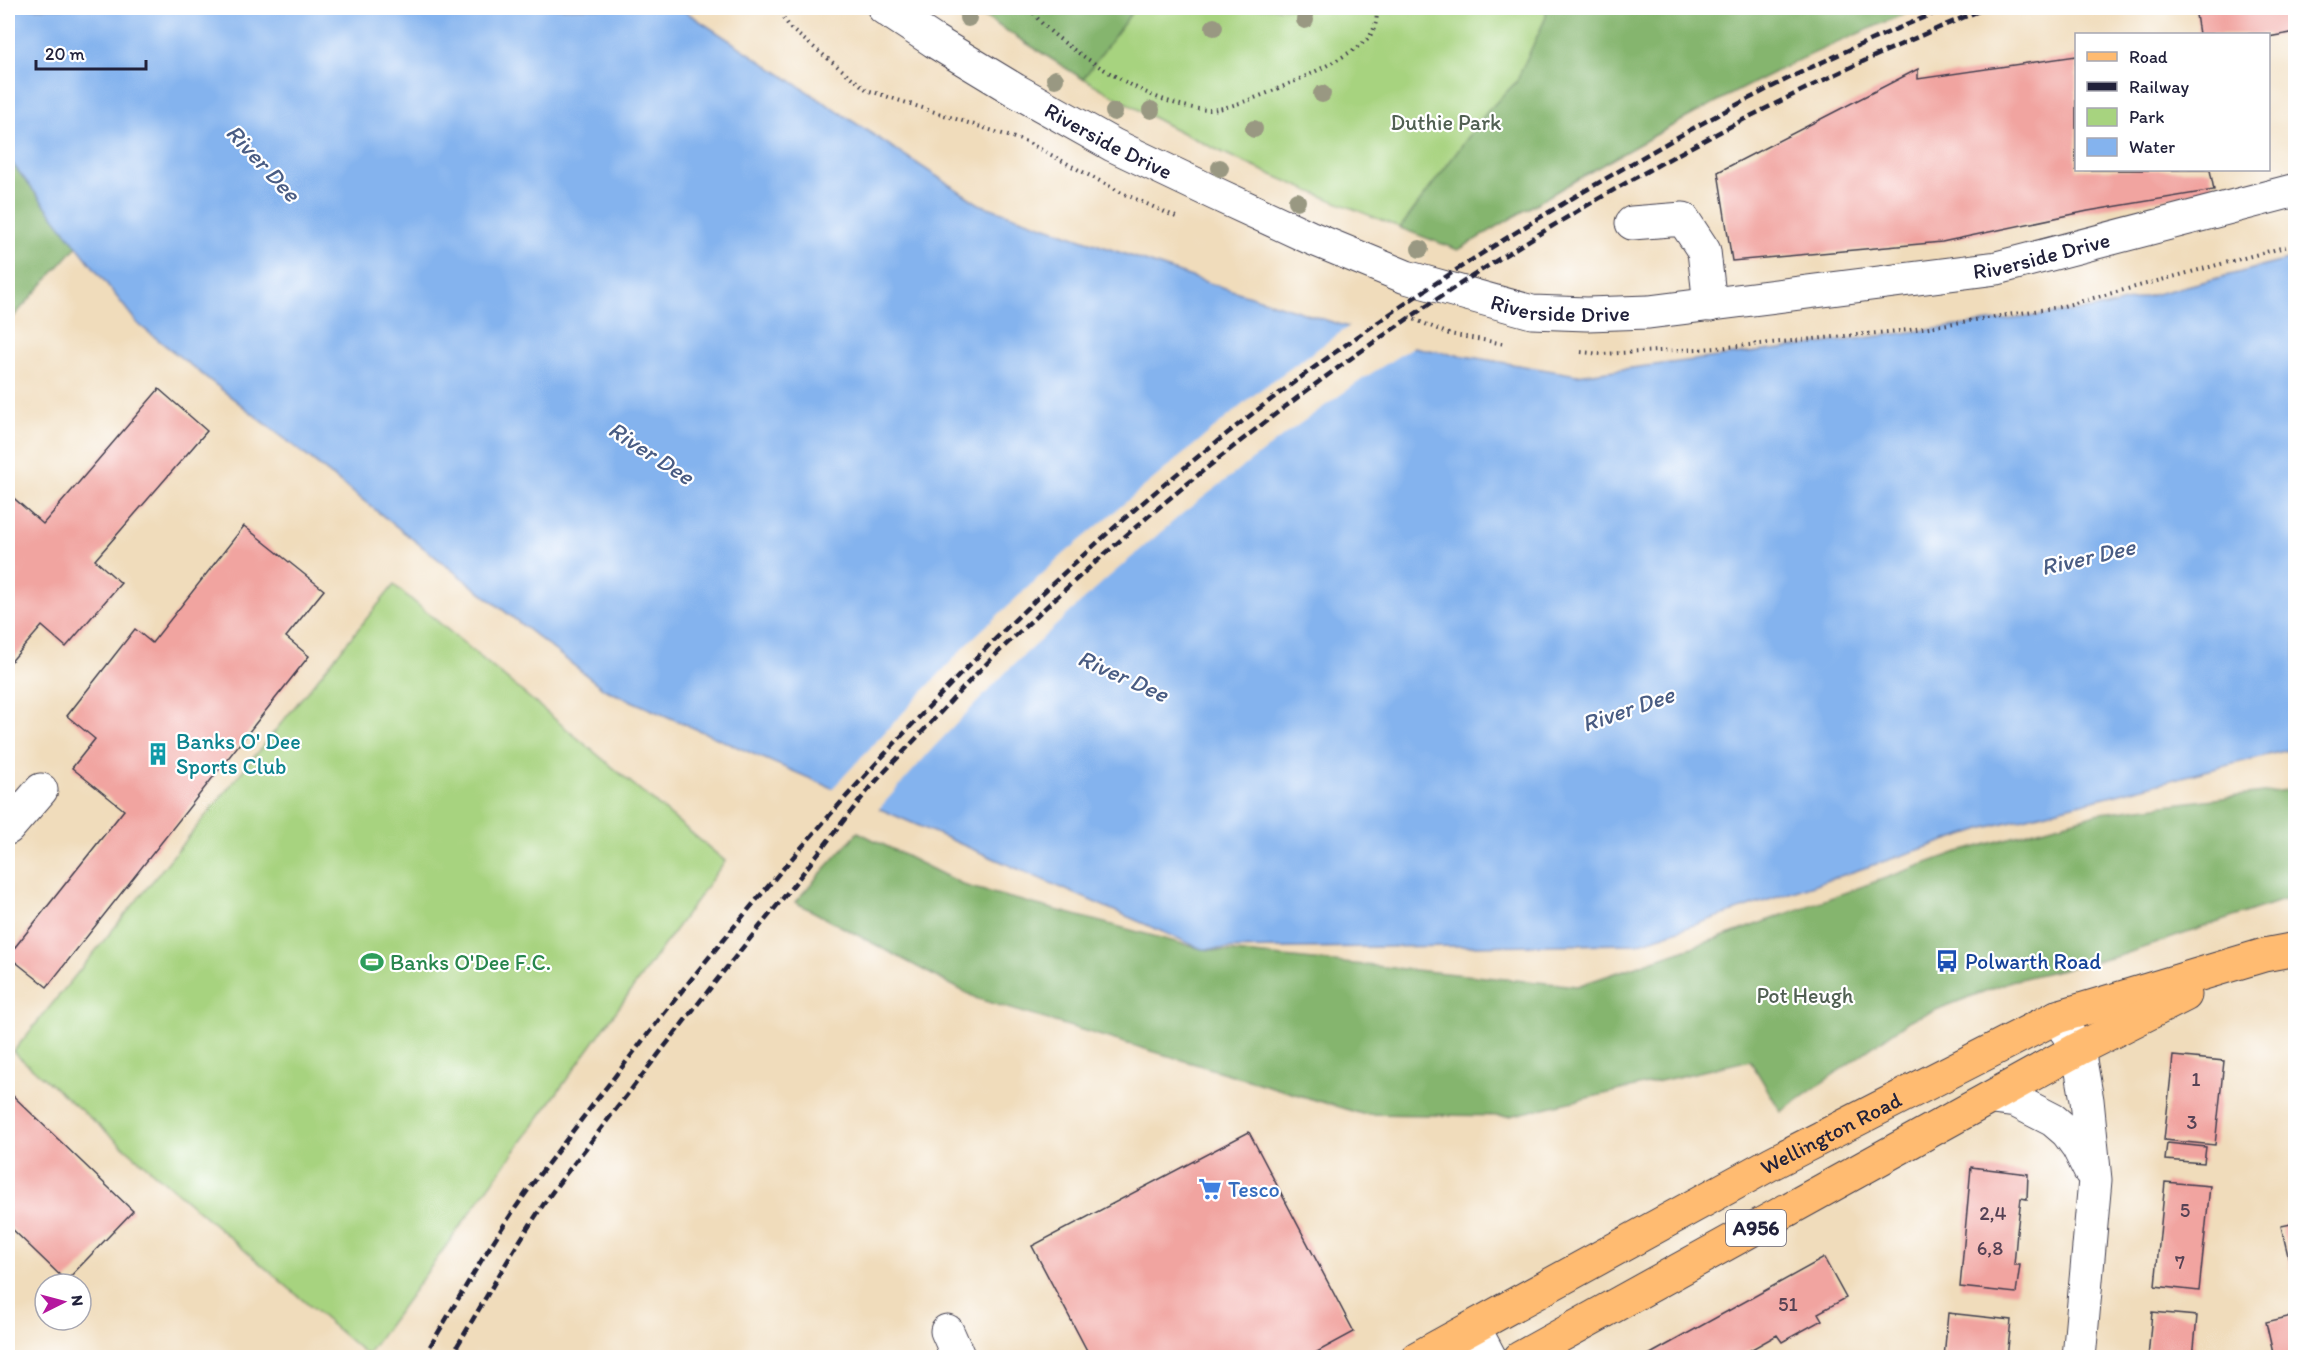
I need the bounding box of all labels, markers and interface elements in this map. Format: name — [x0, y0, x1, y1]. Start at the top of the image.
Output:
scale bar — [36, 33, 146, 71]
legend — [2075, 33, 2270, 171]
text: 20 m — [45, 43, 85, 65]
text: Road — [2129, 46, 2168, 68]
text: Railway — [2129, 76, 2190, 98]
street label: Riverside Drive — [1040, 96, 1177, 185]
text: Park — [2129, 106, 2164, 128]
park label: Duthie Park — [1391, 109, 1502, 136]
water label: River Dee — [220, 118, 308, 209]
text: Water — [2129, 136, 2175, 158]
street label: Riverside Drive — [1971, 226, 2113, 285]
street label: Riverside Drive — [1488, 288, 1630, 328]
water label: River Dee — [603, 414, 701, 492]
water label: River Dee — [2038, 531, 2139, 581]
water label: River Dee — [1074, 643, 1174, 709]
water label: River Dee — [1578, 679, 1679, 738]
place label: Banks O' Dee Sports Club — [176, 728, 301, 780]
building icon: Banks O' Dee Sports Club — [145, 741, 171, 767]
bus stop icon: Polwarth Road — [1934, 948, 1960, 974]
place label: Polwarth Road — [1965, 948, 2101, 975]
sports icon: Banks O'Dee F.C. — [359, 949, 385, 975]
place label: Banks O'Dee F.C. — [390, 949, 551, 976]
park label: Pot Heugh — [1756, 982, 1854, 1009]
house number: 1 — [2191, 1067, 2201, 1091]
street label: Wellington Road — [1756, 1086, 1906, 1181]
house number: 3 — [2187, 1110, 2198, 1134]
supermarket icon: Tesco — [1197, 1176, 1223, 1202]
place label: Tesco — [1228, 1176, 1280, 1203]
house number: 5 — [2180, 1198, 2190, 1222]
house number: 2,4 — [1979, 1201, 2007, 1225]
road number: A956 — [1726, 1210, 1786, 1246]
house number: 6,8 — [1977, 1236, 2003, 1260]
house number: 7 — [2175, 1250, 2185, 1274]
north arrow — [33, 1272, 93, 1332]
house number: 51 — [1778, 1292, 1798, 1316]
text: N — [67, 1294, 87, 1307]

